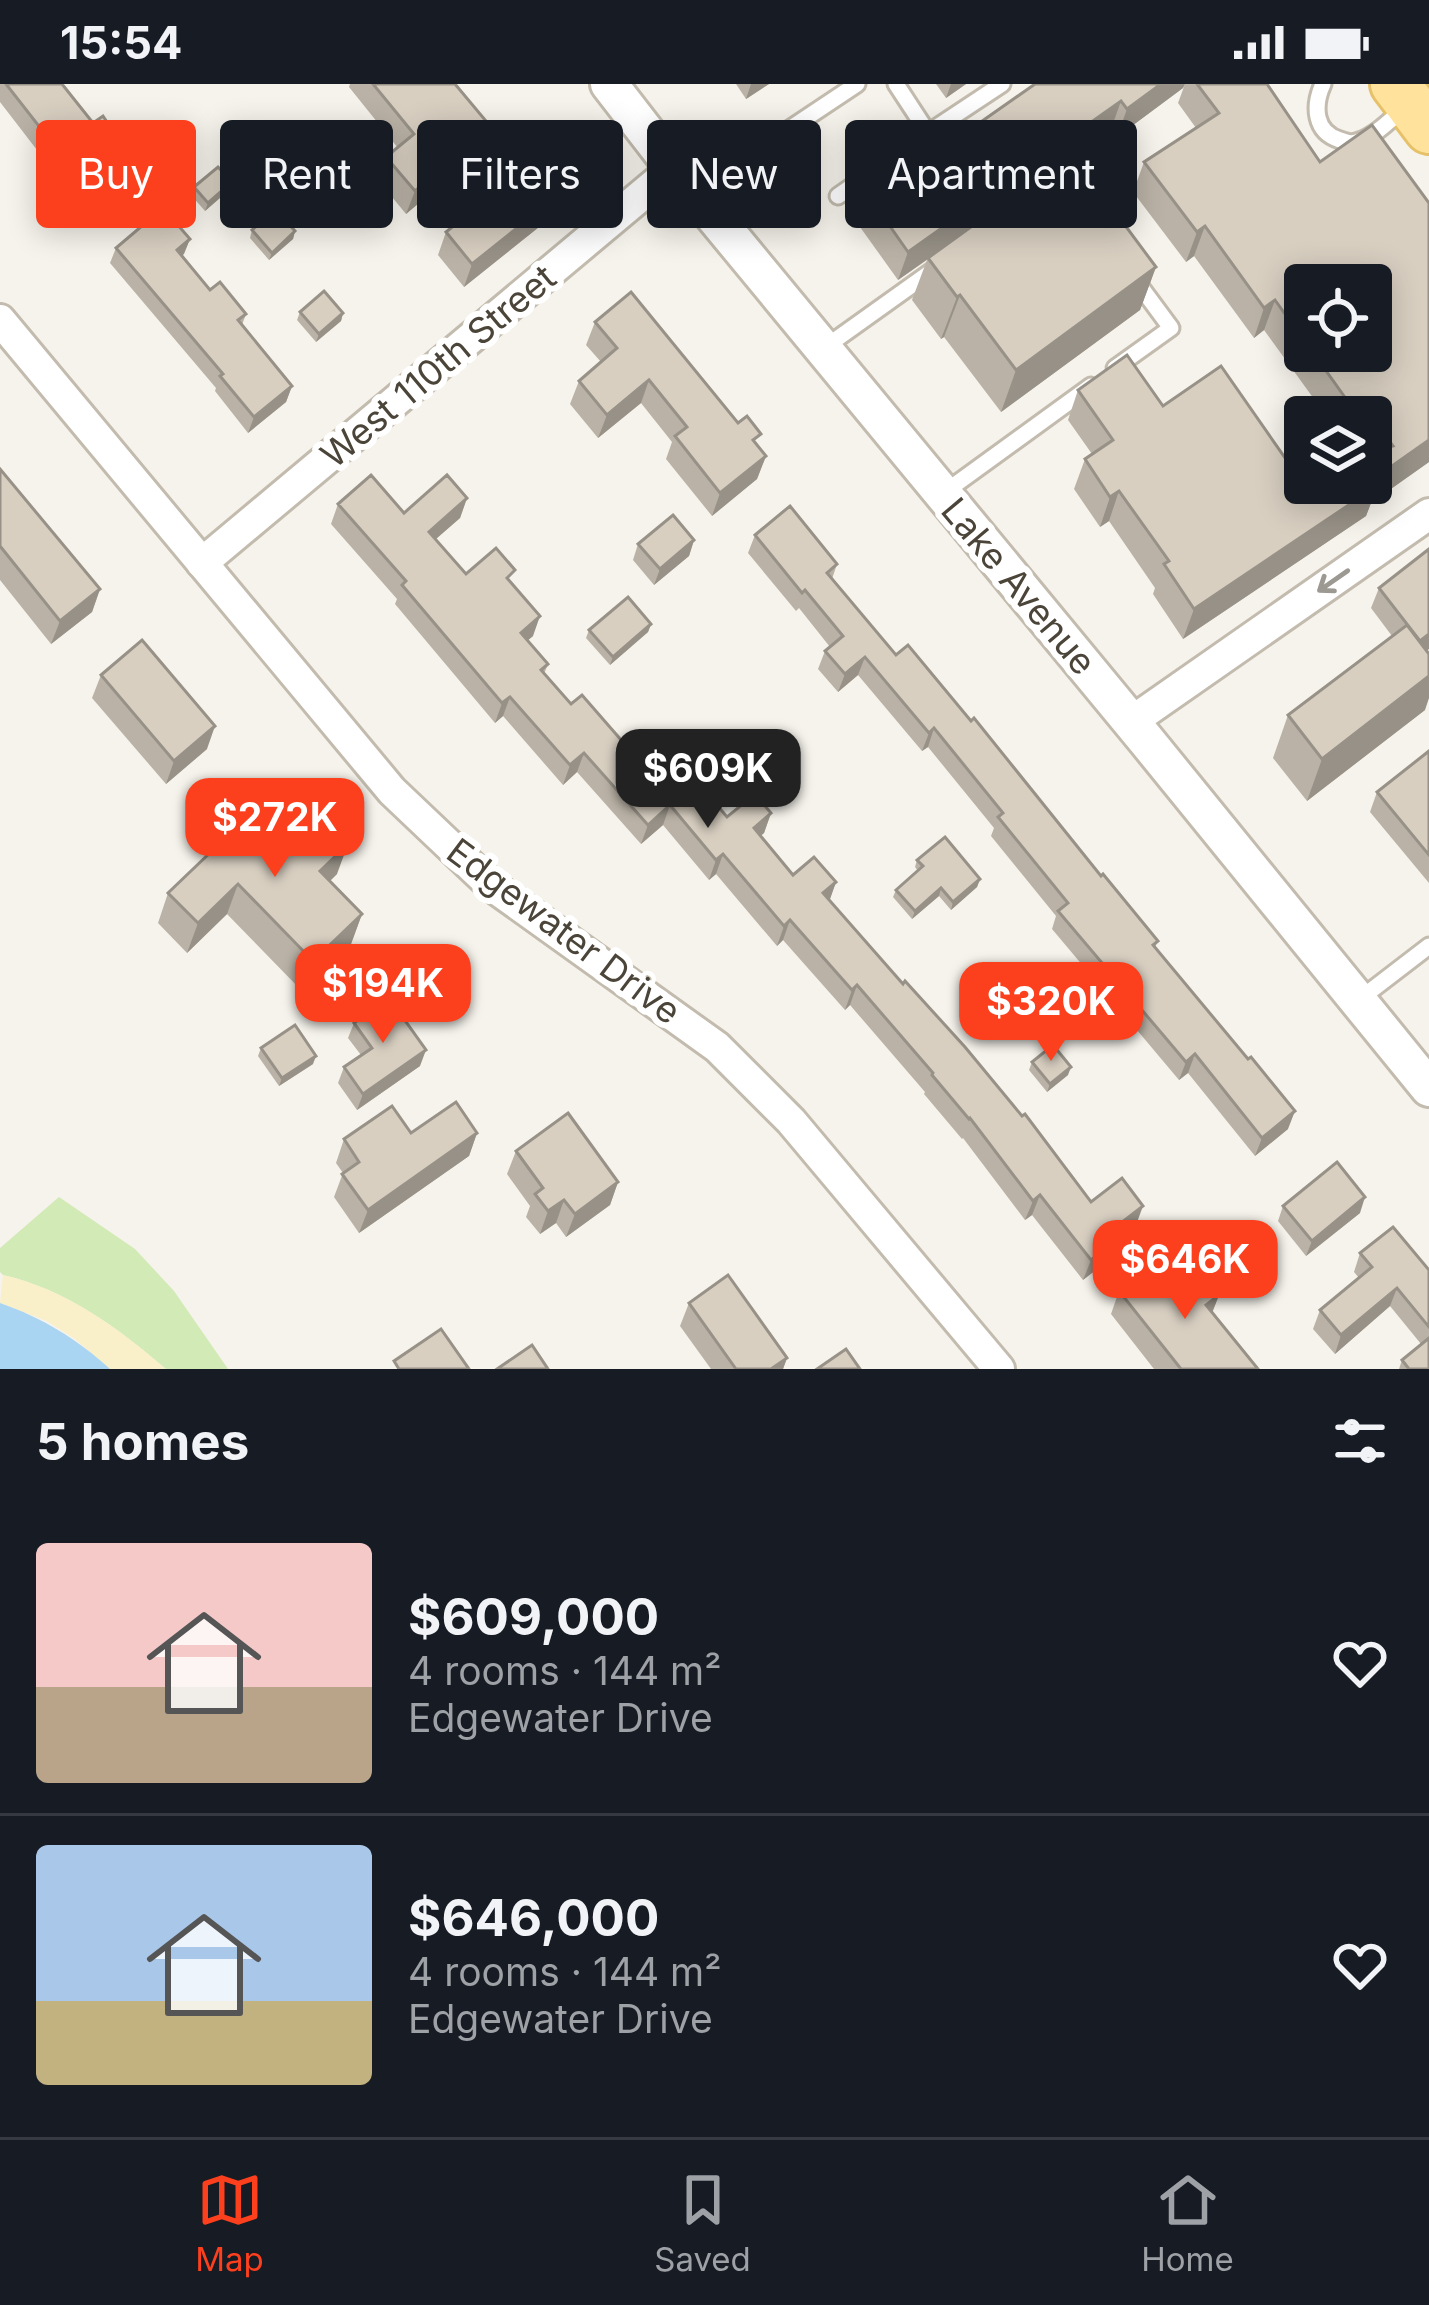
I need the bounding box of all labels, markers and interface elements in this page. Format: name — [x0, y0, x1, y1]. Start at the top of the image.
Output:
text: 15:54 — [60, 15, 182, 70]
chip: Buy — [36, 120, 196, 228]
chip: Rent — [220, 120, 393, 228]
chip: Filters — [417, 120, 623, 228]
chip: New — [647, 120, 821, 228]
chip: Apartment — [845, 120, 1137, 228]
street label: West 110th Street — [312, 255, 564, 477]
map controls — [1284, 264, 1392, 504]
button: locate — [1284, 264, 1392, 372]
button: layers — [1284, 396, 1392, 504]
street label: Lake Avenue — [932, 489, 1106, 683]
one-way arrow — [1317, 568, 1350, 593]
pin: $609K — [624, 729, 792, 831]
text: $609K — [643, 744, 773, 791]
pin: $272K — [191, 778, 359, 880]
text: $272K — [212, 793, 338, 840]
street label: Edgewater Drive — [438, 829, 690, 1033]
pin: $194K — [299, 944, 467, 1046]
text: $194K — [322, 959, 444, 1006]
pin: $320K — [967, 962, 1135, 1064]
text: $320K — [986, 977, 1116, 1024]
pin: $646K — [1101, 1220, 1269, 1322]
text: $646K — [1120, 1235, 1250, 1282]
icon: filters — [1327, 1408, 1393, 1474]
text: 5 homes — [36, 1411, 249, 1472]
text: $609,000 — [408, 1586, 659, 1647]
icon: home — [132, 1591, 276, 1735]
icon: heart — [1327, 1630, 1393, 1696]
text: 4 rooms · 144 m² — [408, 1647, 722, 1694]
text: Edgewater Drive — [408, 1694, 713, 1741]
text: $646,000 — [408, 1887, 659, 1948]
icon: home — [132, 1893, 276, 2037]
icon: heart — [1327, 1932, 1393, 1998]
text: 4 rooms · 144 m² — [408, 1948, 722, 1995]
text: Edgewater Drive — [408, 1995, 713, 2042]
tab: Map — [195, 2167, 264, 2279]
tab: Saved — [654, 2167, 751, 2279]
tab: Home — [1141, 2167, 1234, 2279]

